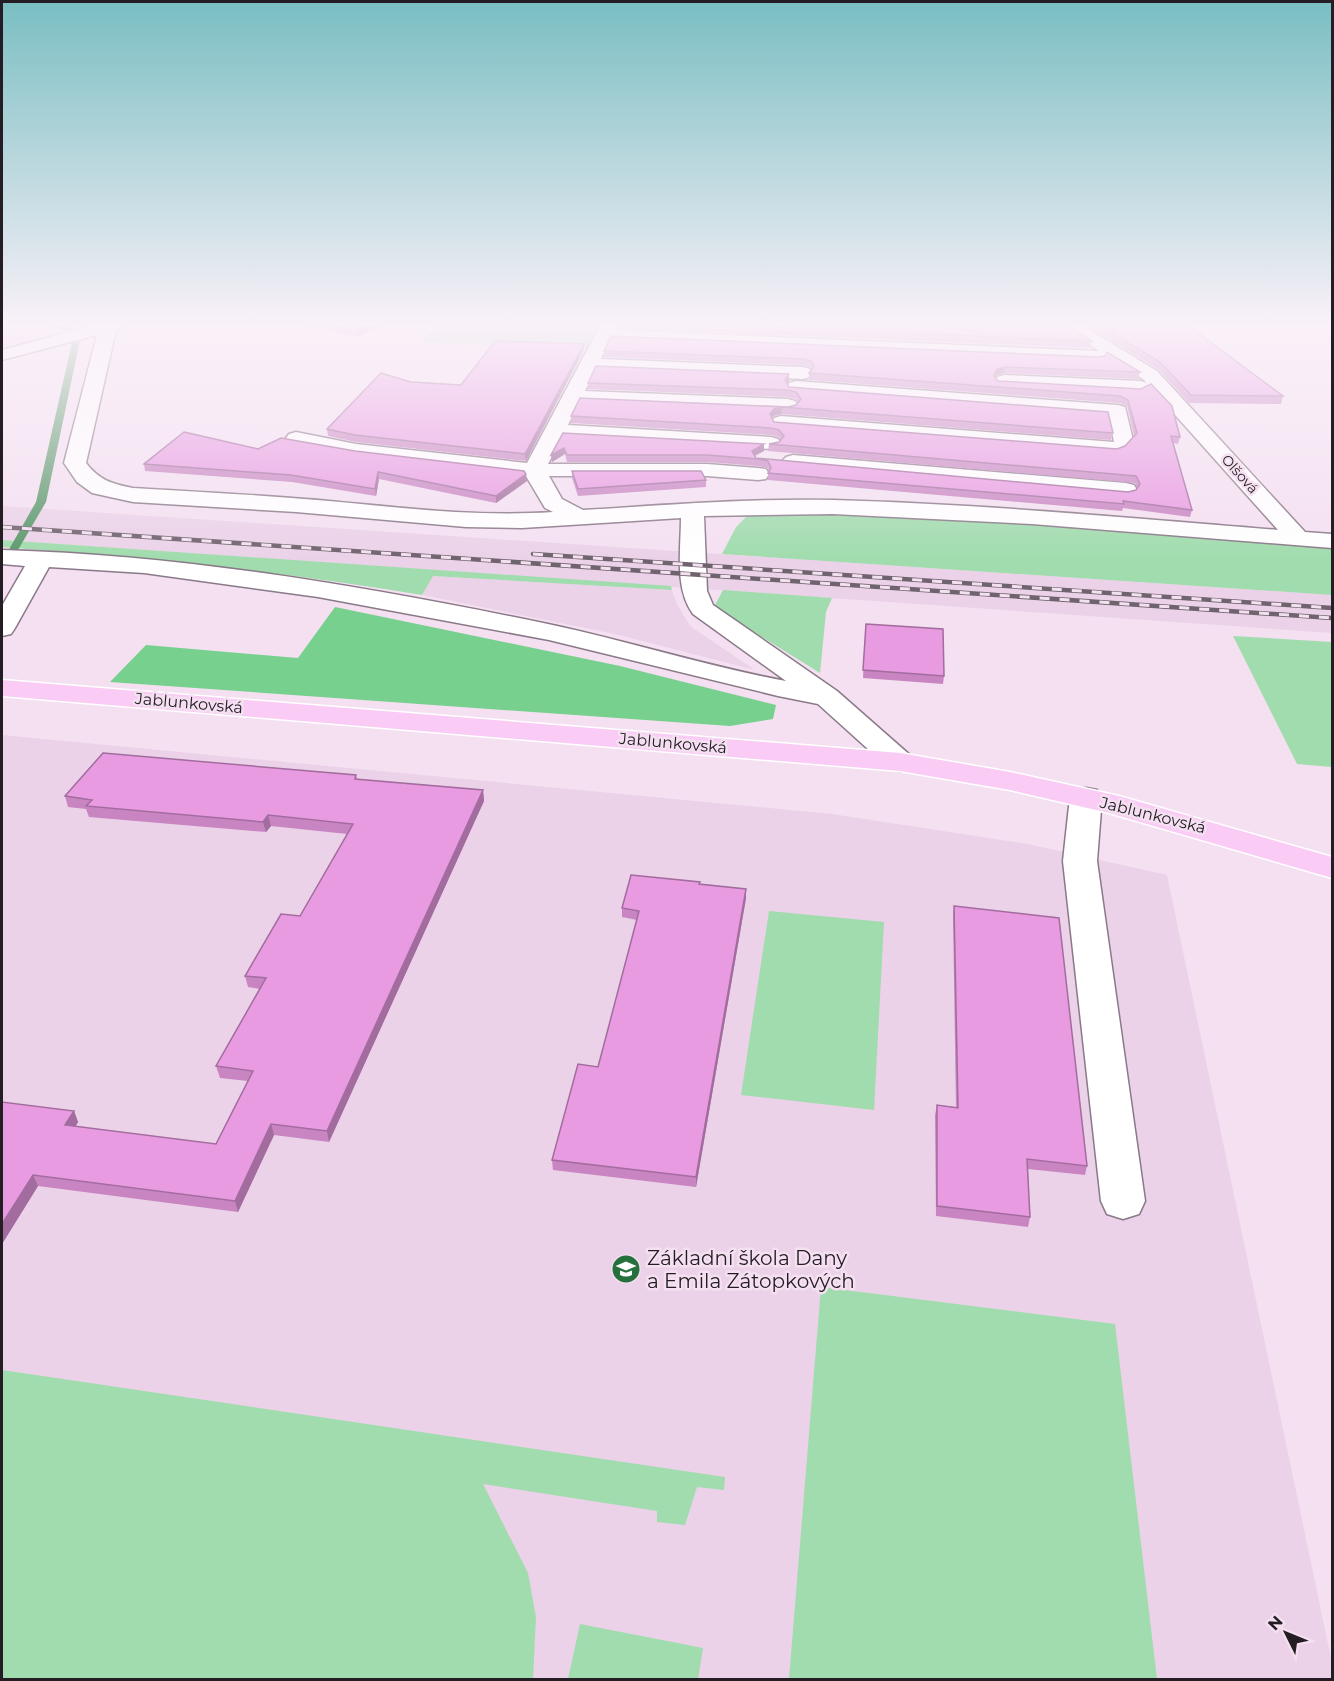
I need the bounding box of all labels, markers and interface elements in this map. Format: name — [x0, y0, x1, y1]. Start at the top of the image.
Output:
street label: Olšová — [1218, 451, 1262, 497]
street label: Jablunkovská — [133, 689, 244, 717]
street label: Jablunkovská — [617, 729, 728, 757]
street label: Jablunkovská — [1097, 792, 1208, 837]
place label: Základní škola Dany a Emila Zátopkových — [647, 1246, 855, 1293]
school or university icon: Základní škola Dany a Emila Zátopkových — [610, 1253, 642, 1285]
north arrow — [1256, 1603, 1316, 1663]
text: N — [1264, 1612, 1287, 1634]

